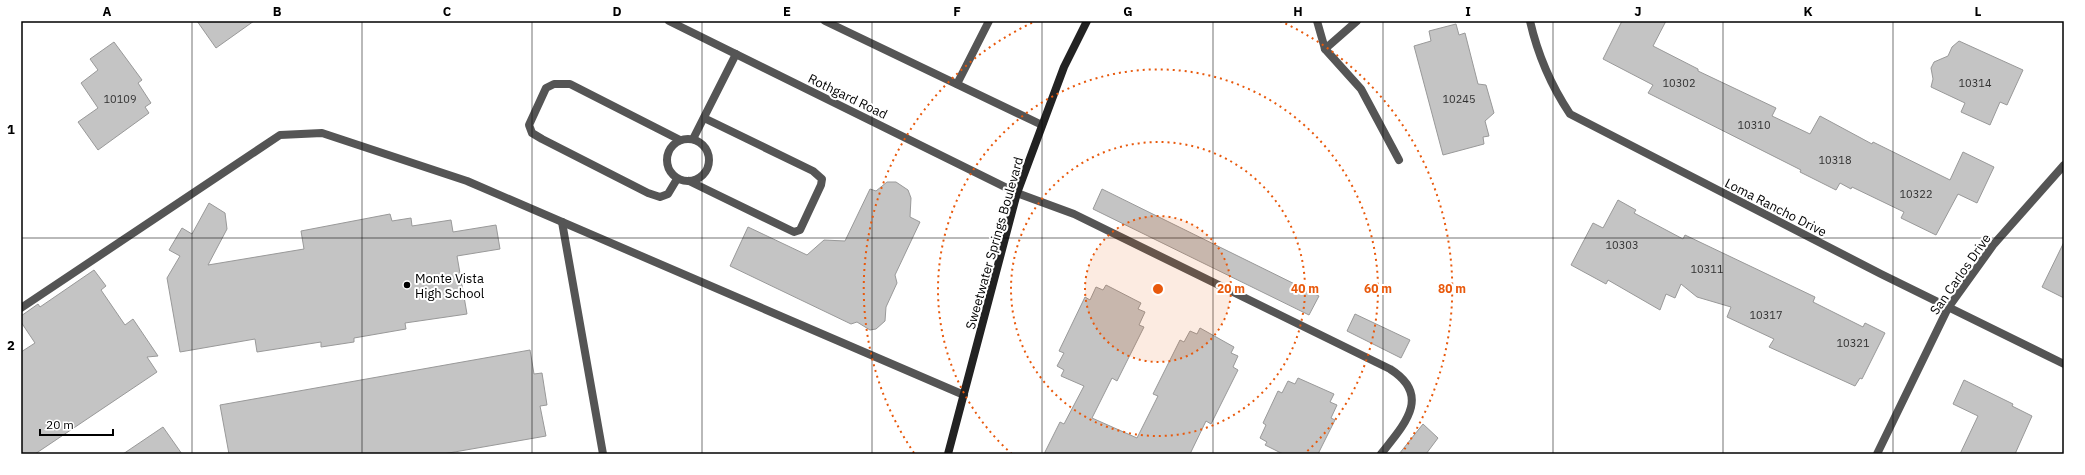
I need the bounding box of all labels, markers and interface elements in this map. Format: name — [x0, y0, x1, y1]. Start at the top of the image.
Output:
text: A — [103, 3, 112, 20]
text: B — [273, 3, 282, 20]
text: C — [443, 3, 452, 20]
text: D — [612, 3, 622, 20]
text: E — [783, 3, 791, 20]
text: F — [953, 3, 961, 20]
text: G — [1123, 3, 1133, 20]
text: H — [1293, 3, 1303, 20]
text: I — [1465, 3, 1471, 20]
text: J — [1634, 3, 1642, 20]
text: K — [1803, 3, 1813, 20]
text: L — [1975, 3, 1982, 20]
street label: Rothgard Road — [805, 70, 890, 123]
house number: 10302 — [1663, 76, 1696, 90]
house number: 10314 — [1959, 76, 1992, 90]
house number: 10109 — [104, 92, 137, 106]
house number: 10245 — [1443, 92, 1476, 106]
house number: 10310 — [1738, 118, 1771, 132]
text: 1 — [7, 121, 15, 138]
house number: 10318 — [1819, 153, 1852, 167]
street label: Sweetwater Springs Boulevard — [962, 155, 1027, 331]
street label: Loma Rancho Drive — [1722, 174, 1830, 240]
house number: 10322 — [1900, 187, 1933, 201]
street label: San Carlos Drive — [1926, 230, 1995, 318]
house number: 10303 — [1606, 238, 1639, 252]
house number: 10311 — [1691, 262, 1724, 276]
place label: Monte Vista High School — [415, 270, 485, 302]
marker: Monte Vista High School — [402, 280, 412, 290]
text: 20 m — [1217, 281, 1245, 296]
text: 40 m — [1291, 281, 1319, 296]
text: 60 m — [1364, 281, 1392, 296]
text: 80 m — [1438, 281, 1466, 296]
centre of rings — [1151, 282, 1165, 296]
house number: 10317 — [1750, 308, 1783, 322]
house number: 10321 — [1837, 336, 1870, 350]
text: 2 — [7, 337, 15, 354]
scale bar — [40, 411, 113, 437]
text: 20 m — [46, 417, 74, 432]

